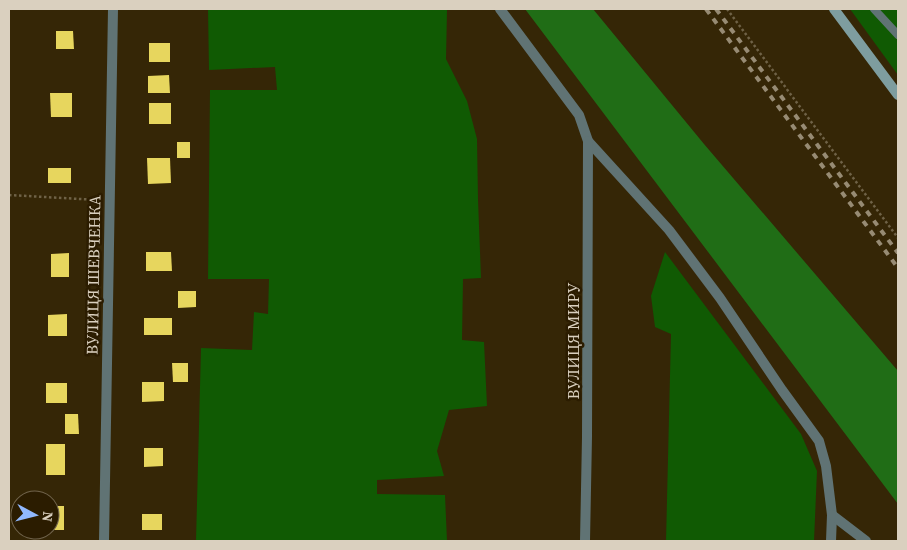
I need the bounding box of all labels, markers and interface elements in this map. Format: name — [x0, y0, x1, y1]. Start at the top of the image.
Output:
street label: ВУЛИЦЯ ШЕВЧЕНКА — [81, 194, 105, 355]
street label: ВУЛИЦЯ МИРУ — [562, 282, 584, 399]
north arrow — [10, 490, 60, 540]
text: N — [37, 510, 58, 523]

